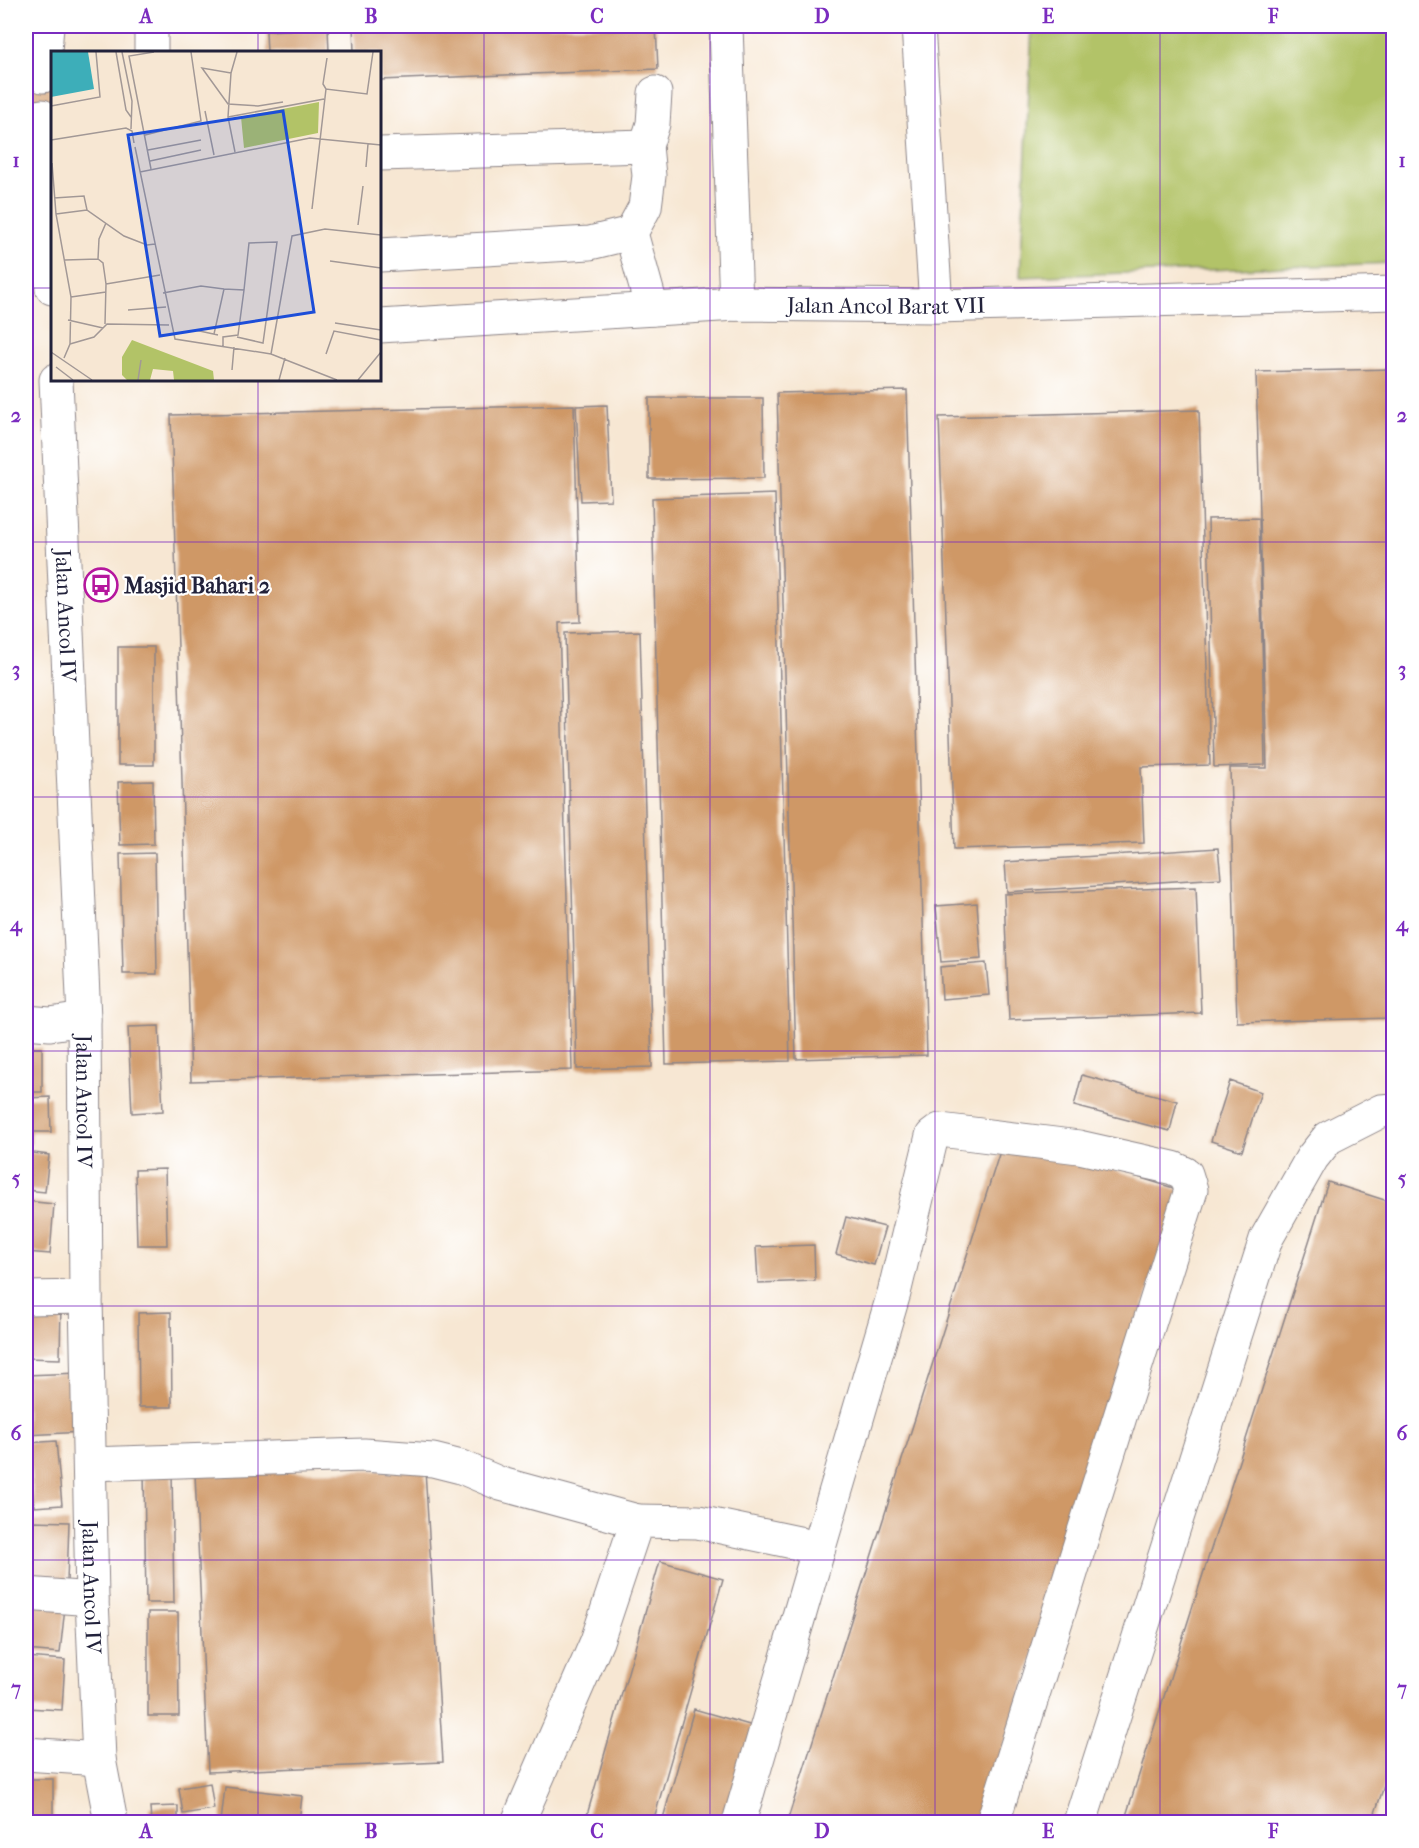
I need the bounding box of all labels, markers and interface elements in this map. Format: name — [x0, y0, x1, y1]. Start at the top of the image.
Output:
text: A — [138, 5, 154, 28]
text: B — [364, 5, 378, 28]
text: C — [590, 5, 604, 28]
text: D — [814, 5, 830, 28]
text: E — [1042, 5, 1054, 28]
text: F — [1267, 5, 1279, 28]
inset map — [51, 51, 381, 381]
text: 1 — [12, 149, 20, 172]
text: 1 — [1398, 149, 1406, 172]
street label: Jalan Ancol Barat VII — [785, 292, 986, 320]
text: 2 — [11, 404, 21, 427]
text: 2 — [1397, 404, 1407, 427]
street label: Jalan Ancol IV — [49, 547, 81, 684]
bus stop icon: Masjid Bahari 2 — [83, 567, 119, 603]
place label: Masjid Bahari 2 — [123, 573, 270, 599]
text: 3 — [12, 658, 20, 681]
text: 3 — [1398, 658, 1406, 681]
text: 4 — [9, 913, 23, 937]
text: 4 — [1395, 913, 1409, 937]
street label: Jalan Ancol IV — [70, 1033, 97, 1169]
text: 5 — [12, 1167, 21, 1190]
text: 5 — [1398, 1167, 1407, 1190]
text: 6 — [11, 1422, 23, 1445]
text: 6 — [1397, 1422, 1409, 1445]
street label: Jalan Ancol IV — [76, 1519, 106, 1655]
text: 7 — [10, 1677, 21, 1700]
text: 7 — [1396, 1677, 1407, 1700]
text: A — [138, 1820, 154, 1843]
text: B — [364, 1820, 378, 1843]
text: C — [590, 1820, 604, 1843]
text: D — [814, 1820, 830, 1843]
text: E — [1042, 1820, 1054, 1843]
text: F — [1267, 1820, 1279, 1843]

